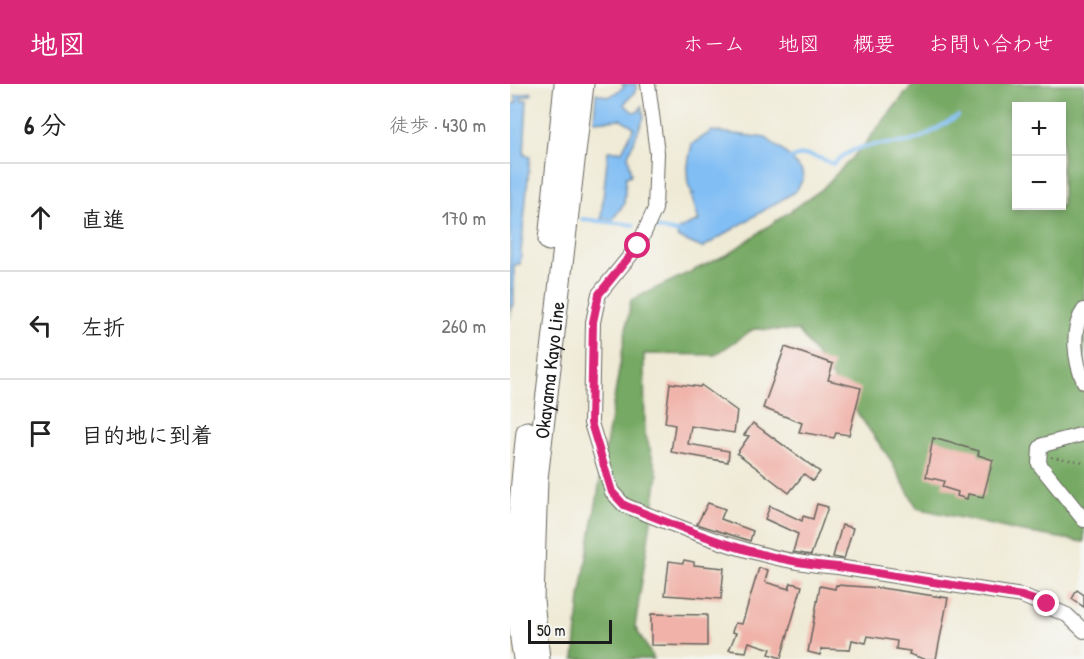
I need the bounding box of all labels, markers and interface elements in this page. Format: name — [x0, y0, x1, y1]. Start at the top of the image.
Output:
text: 地図 — [30, 25, 86, 63]
text: ホーム — [683, 29, 745, 58]
text: 地図 — [778, 29, 820, 58]
text: 概要 — [853, 29, 895, 58]
text: お問い合わせ — [928, 29, 1054, 58]
map controls — [1012, 102, 1066, 210]
button: + — [1012, 102, 1066, 156]
text: 6 分 — [24, 107, 66, 142]
text: 徒歩 · 430 m — [389, 111, 486, 138]
button: − — [1012, 156, 1066, 210]
icon: ahead — [24, 201, 57, 234]
text: 直進 — [81, 204, 125, 234]
text: 170 m — [442, 204, 486, 231]
route start — [624, 232, 650, 258]
street label: Okayama Kayo Line — [528, 300, 571, 440]
icon: left — [24, 309, 57, 342]
text: 左折 — [81, 312, 125, 342]
text: 260 m — [442, 312, 486, 339]
icon: arrive — [24, 417, 57, 450]
text: 目的地に到着 — [81, 420, 213, 450]
route end — [1033, 590, 1059, 616]
scale bar — [528, 617, 612, 644]
text: 50 m — [537, 619, 566, 641]

